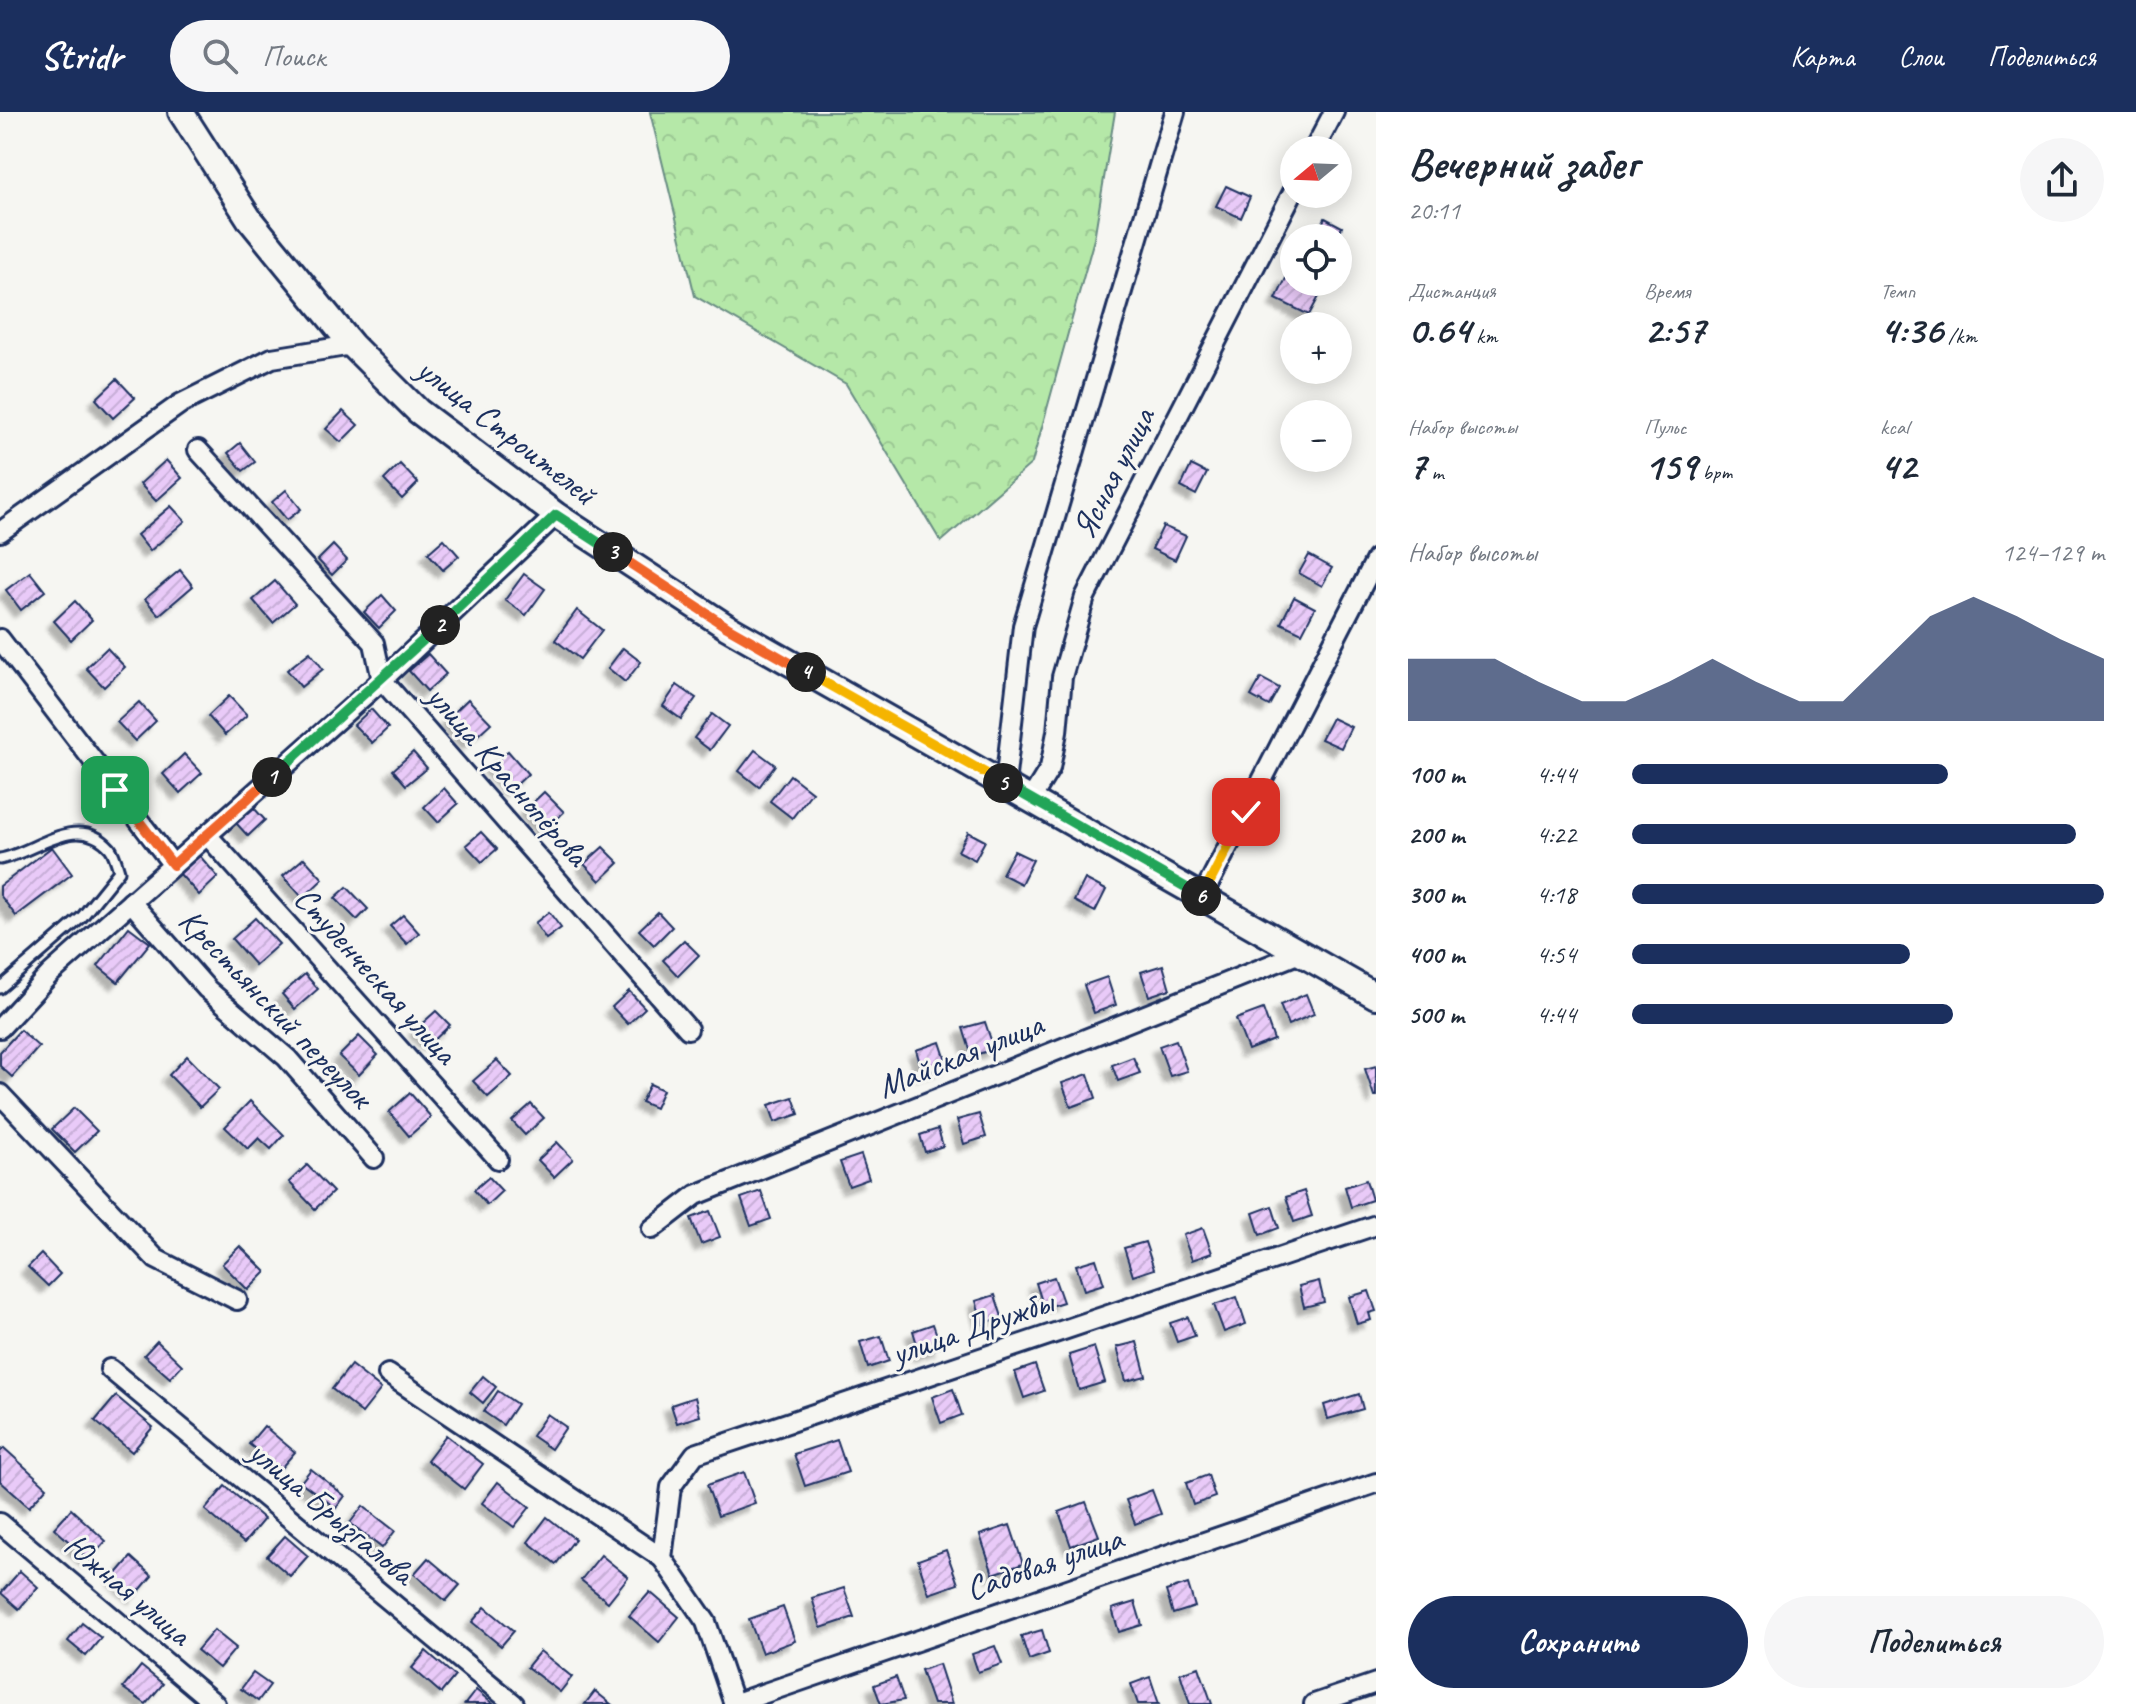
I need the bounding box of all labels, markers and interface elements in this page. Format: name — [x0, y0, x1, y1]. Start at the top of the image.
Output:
search box — [170, 20, 730, 92]
text: Stridr — [40, 33, 122, 80]
icon: search — [198, 34, 242, 78]
text: Поиск — [262, 37, 326, 75]
text: Карта — [1791, 39, 1855, 74]
text: Слои — [1899, 39, 1944, 74]
text: Поделиться — [1988, 39, 2096, 74]
north arrow — [1280, 136, 1352, 208]
map controls — [1280, 136, 1352, 472]
text: Вечерний забег — [1408, 136, 1638, 191]
button: share — [2020, 138, 2104, 222]
text: 20:11 — [1408, 194, 1460, 227]
button: locate — [1280, 224, 1352, 296]
text: Дистанция — [1408, 277, 1496, 305]
text: Время — [1644, 277, 1690, 305]
text: Темп — [1880, 277, 1915, 305]
text: 0.64 — [1408, 305, 1471, 355]
text: 2:57 — [1644, 305, 1705, 355]
text: 4:36 — [1880, 305, 1943, 355]
button: + — [1280, 312, 1352, 384]
text: km — [1471, 322, 1498, 350]
text: /km — [1943, 322, 1977, 350]
street label: улица Строителей — [407, 346, 607, 516]
street label: Ясная улица — [1062, 398, 1165, 546]
button: − — [1280, 400, 1352, 472]
text: Набор высоты — [1408, 413, 1517, 441]
text: Пульс — [1644, 413, 1686, 441]
text: kcal — [1880, 413, 1909, 441]
text: 7 — [1408, 441, 1426, 491]
text: 159 — [1644, 441, 1697, 491]
text: 42 — [1880, 441, 1916, 491]
text: m — [1426, 458, 1444, 486]
text: bpm — [1697, 458, 1732, 486]
pin: 3 — [593, 532, 633, 572]
text: Набор высоты — [1408, 536, 1537, 569]
text: 124–129 m — [2001, 536, 2104, 569]
text: 3 — [608, 538, 618, 566]
pin: 2 — [420, 605, 460, 645]
text: 2 — [435, 611, 445, 639]
pin: 4 — [786, 652, 826, 692]
text: 4 — [801, 658, 811, 686]
street label: улица Краснопёрова — [416, 674, 600, 877]
pin — [81, 756, 149, 824]
pin: 1 — [252, 757, 292, 797]
text: 100 m — [1408, 758, 1464, 791]
text: 4:44 — [1536, 758, 1576, 791]
text: 1 — [267, 763, 277, 791]
pin: 5 — [983, 763, 1023, 803]
icon: arrive — [93, 768, 137, 812]
text: 5 — [998, 769, 1008, 797]
pin — [1212, 778, 1280, 846]
icon: check — [1224, 790, 1268, 834]
text: 200 m — [1408, 818, 1464, 851]
text: 4:22 — [1536, 818, 1576, 851]
pin: 6 — [1181, 876, 1221, 916]
street label: Студенческая улица — [285, 877, 469, 1074]
text: 300 m — [1408, 878, 1464, 911]
text: 4:18 — [1536, 878, 1576, 911]
text: 6 — [1196, 882, 1206, 910]
street label: Крестьянский переулок — [170, 899, 385, 1119]
text: 400 m — [1408, 938, 1464, 971]
text: 4:54 — [1536, 938, 1576, 971]
text: 500 m — [1408, 998, 1464, 1031]
text: 4:44 — [1536, 998, 1576, 1031]
street label: Майская улица — [871, 1001, 1051, 1108]
street label: улица Дружбы — [884, 1278, 1061, 1375]
street label: улица Брызгалова — [239, 1429, 426, 1596]
street label: Садовая улица — [960, 1515, 1130, 1610]
street label: Южная улица — [56, 1523, 202, 1656]
button: Сохранить — [1408, 1596, 1748, 1688]
button: Поделиться — [1764, 1596, 2104, 1688]

